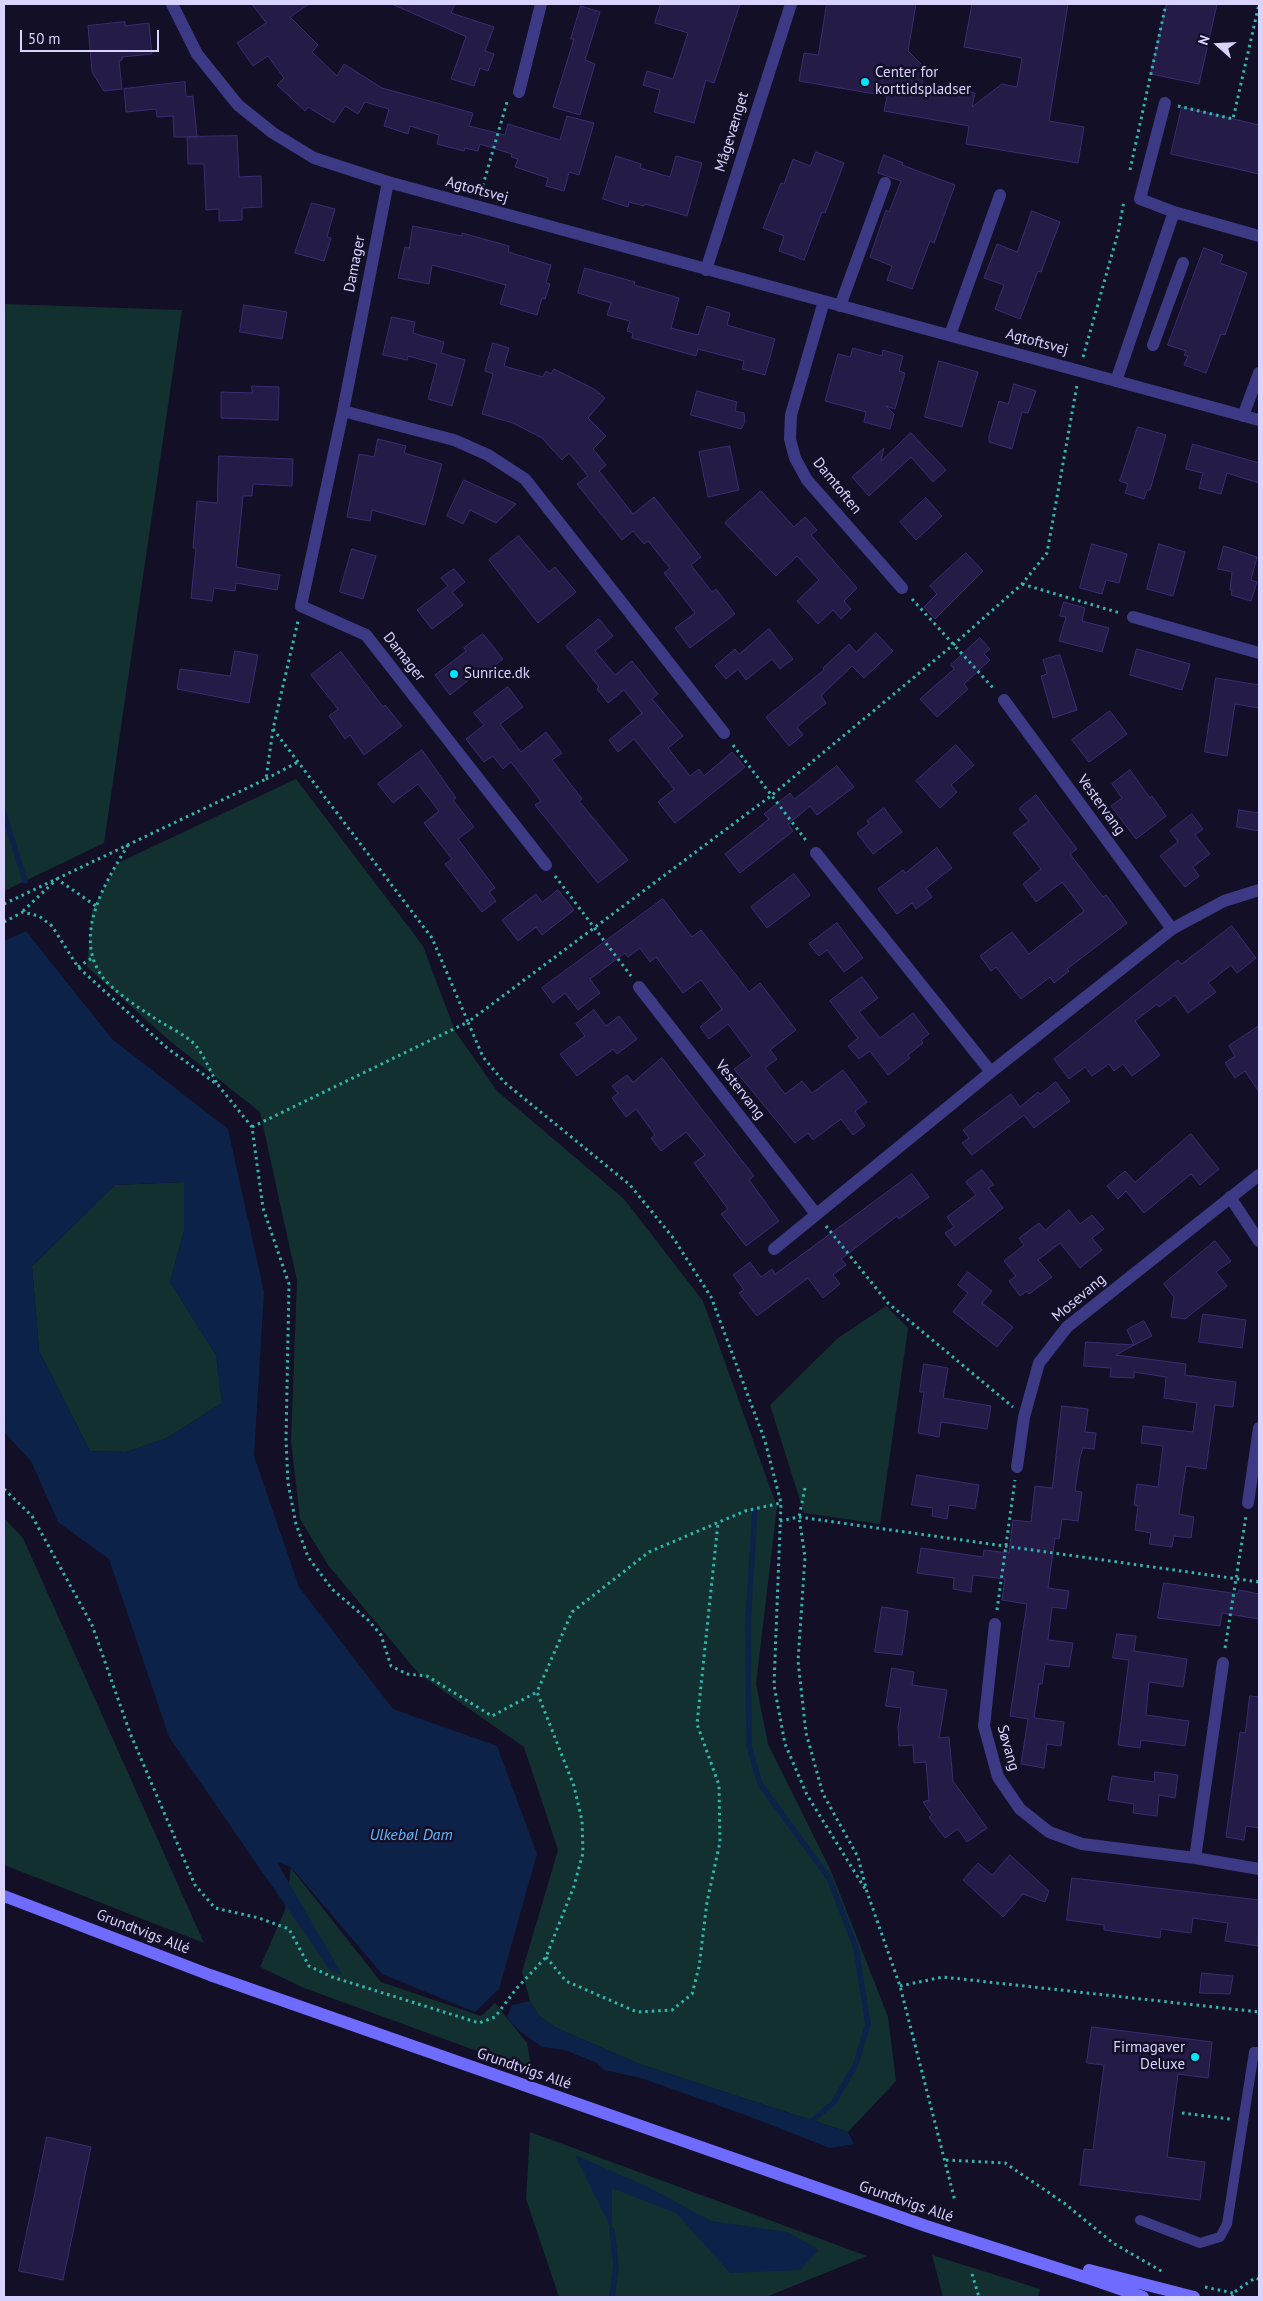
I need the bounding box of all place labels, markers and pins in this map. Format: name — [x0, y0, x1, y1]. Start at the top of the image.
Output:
place label: Center for korttidspladser — [875, 64, 971, 99]
marker: Center for korttidspladser — [859, 76, 871, 88]
place label: Sunrice.dk — [464, 665, 530, 683]
marker: Sunrice.dk — [448, 668, 460, 680]
place label: Firmagaver Deluxe — [1113, 2039, 1185, 2074]
marker: Firmagaver Deluxe — [1189, 2051, 1201, 2063]

